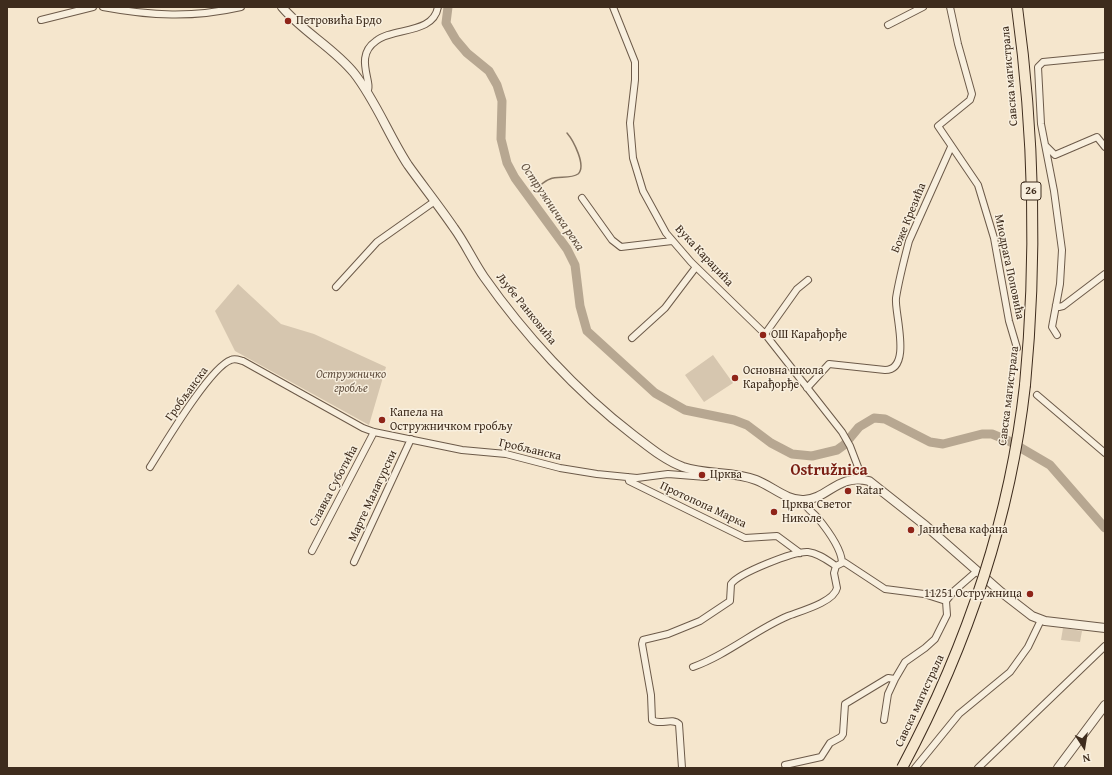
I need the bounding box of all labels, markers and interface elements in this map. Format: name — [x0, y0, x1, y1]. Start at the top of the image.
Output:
place label: Петровића Брдо — [296, 14, 382, 28]
marker: Петровића Брдо — [283, 16, 293, 26]
street label: Савска магистрала — [998, 25, 1022, 127]
water label: Остружничка река — [517, 160, 587, 254]
street label: Боже Крезића — [888, 181, 930, 255]
road number: 26 — [1021, 182, 1041, 200]
street label: Миодрага Поповића — [991, 213, 1027, 321]
street label: Вука Караџића — [672, 222, 736, 290]
street label: Љубе Ранковића — [493, 270, 559, 348]
place label: ОШ Карађорђе — [771, 328, 847, 342]
marker: ОШ Карађорђе — [758, 330, 768, 340]
street label: Савска магистрала — [996, 345, 1022, 447]
street label: Гробљанска — [163, 364, 211, 424]
place label: Основна школа Карађорђе — [743, 364, 824, 392]
park label: Остружничко гробље — [316, 368, 386, 396]
marker: Основна школа Карађорђе — [730, 373, 740, 383]
place label: Капела на Остружничком гробљу — [390, 406, 513, 434]
marker: Капела на Остружничком гробљу — [377, 415, 387, 425]
street label: Гробљанска — [498, 436, 562, 464]
street label: Славка Суботића — [307, 443, 361, 529]
street label: Марте Малагурски — [345, 448, 401, 544]
district label: Ostružnica — [790, 461, 868, 481]
place label: Црква — [710, 468, 742, 482]
marker: Црква — [697, 470, 707, 480]
street label: Протопопа Марка — [657, 479, 749, 531]
place label: Ratar — [856, 484, 883, 498]
marker: Ratar — [843, 486, 853, 496]
place label: Црква Светог Николе — [782, 498, 852, 526]
marker: Црква Светог Николе — [769, 507, 779, 517]
place label: Јанићева кафана — [919, 523, 1008, 537]
marker: Јанићева кафана — [906, 525, 916, 535]
place label: 11251 Остружница — [924, 587, 1022, 601]
marker: 11251 Остружница — [1025, 589, 1035, 599]
street label: Савска магистрала — [892, 653, 948, 749]
north arrow — [1064, 727, 1104, 767]
text: N — [1081, 750, 1092, 767]

